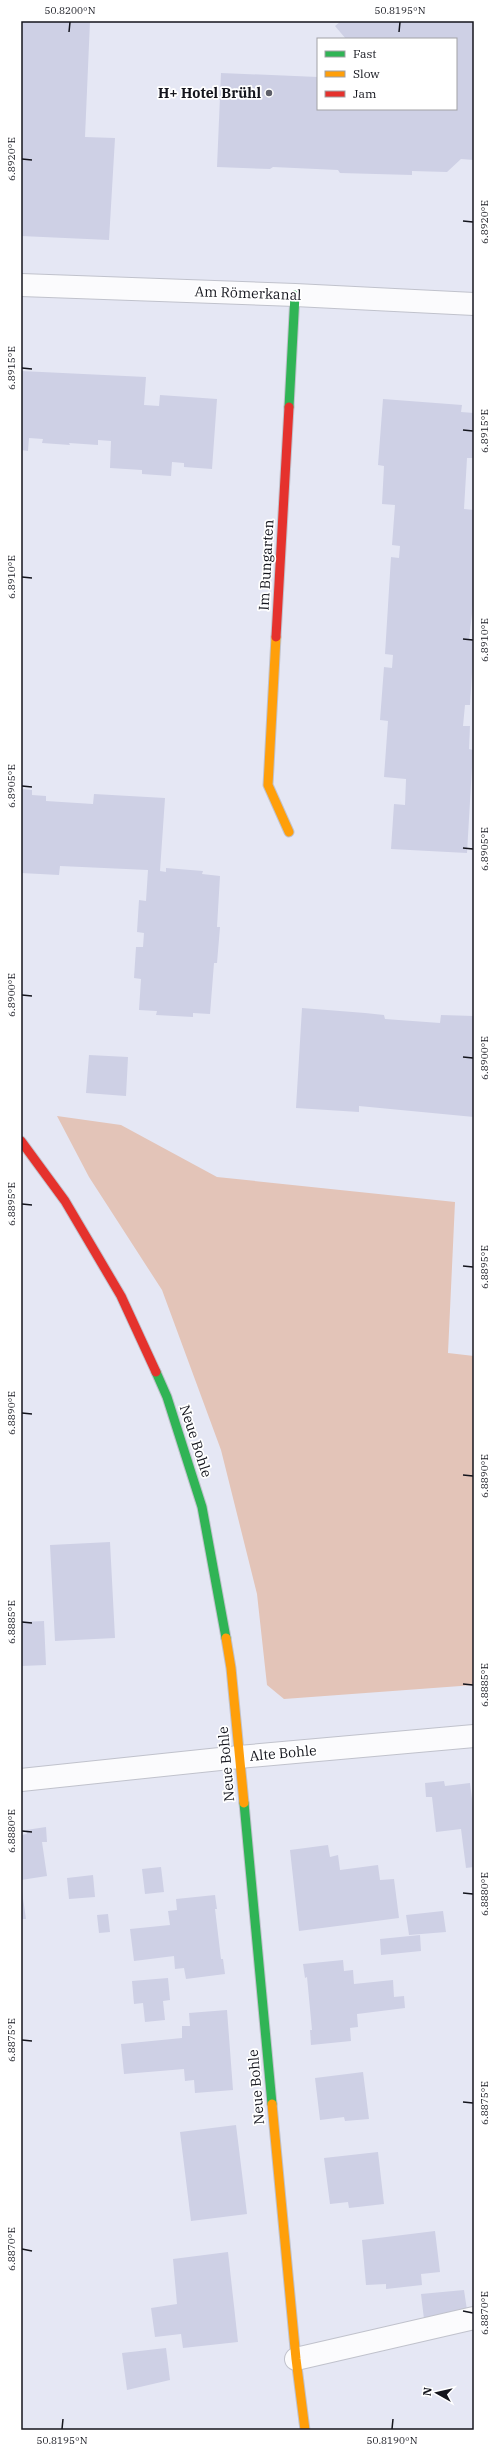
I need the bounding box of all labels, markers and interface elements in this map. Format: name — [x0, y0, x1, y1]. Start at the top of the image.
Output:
text: 50.8200°N — [44, 4, 96, 17]
text: 50.8195°N — [374, 4, 426, 17]
legend — [317, 38, 457, 110]
text: Fast — [353, 46, 377, 61]
text: Slow — [353, 66, 380, 81]
place label: H+ Hotel Brühl — [158, 84, 261, 102]
text: Jam — [353, 86, 377, 101]
marker: H+ Hotel Brühl — [264, 88, 274, 98]
text: 6.8920°E — [5, 137, 18, 181]
text: 6.8920°E — [478, 200, 491, 244]
street label: Am Römerkanal — [194, 282, 302, 304]
text: 6.8915°E — [5, 346, 18, 390]
text: 6.8915°E — [478, 409, 491, 453]
street label: Im Bungarten — [255, 519, 277, 611]
text: 6.8910°E — [5, 555, 18, 599]
text: 6.8910°E — [478, 618, 491, 662]
text: 6.8905°E — [5, 764, 18, 808]
text: 6.8905°E — [478, 827, 491, 871]
text: 6.8900°E — [5, 973, 18, 1017]
text: 6.8900°E — [478, 1036, 491, 1080]
text: 6.8895°E — [5, 1182, 18, 1226]
text: 6.8895°E — [478, 1245, 491, 1289]
text: 6.8890°E — [5, 1391, 18, 1435]
street label: Neue Bohle — [176, 1402, 216, 1480]
text: 6.8890°E — [478, 1454, 491, 1498]
text: 6.8885°E — [5, 1600, 18, 1644]
text: 6.8885°E — [478, 1663, 491, 1707]
street label: Neue Bohle — [214, 1726, 238, 1802]
street label: Alte Bohle — [249, 1741, 317, 1765]
text: 6.8880°E — [5, 1809, 18, 1853]
text: 6.8880°E — [478, 1872, 491, 1916]
text: 6.8875°E — [5, 2018, 18, 2062]
street label: Neue Bohle — [244, 2049, 268, 2125]
text: 6.8875°E — [478, 2081, 491, 2125]
text: 6.8870°E — [5, 2227, 18, 2271]
text: 6.8870°E — [478, 2291, 491, 2335]
north arrow — [417, 2373, 457, 2413]
text: N — [420, 2386, 435, 2397]
text: 50.8195°N — [36, 2434, 88, 2447]
text: 50.8190°N — [366, 2434, 418, 2447]

